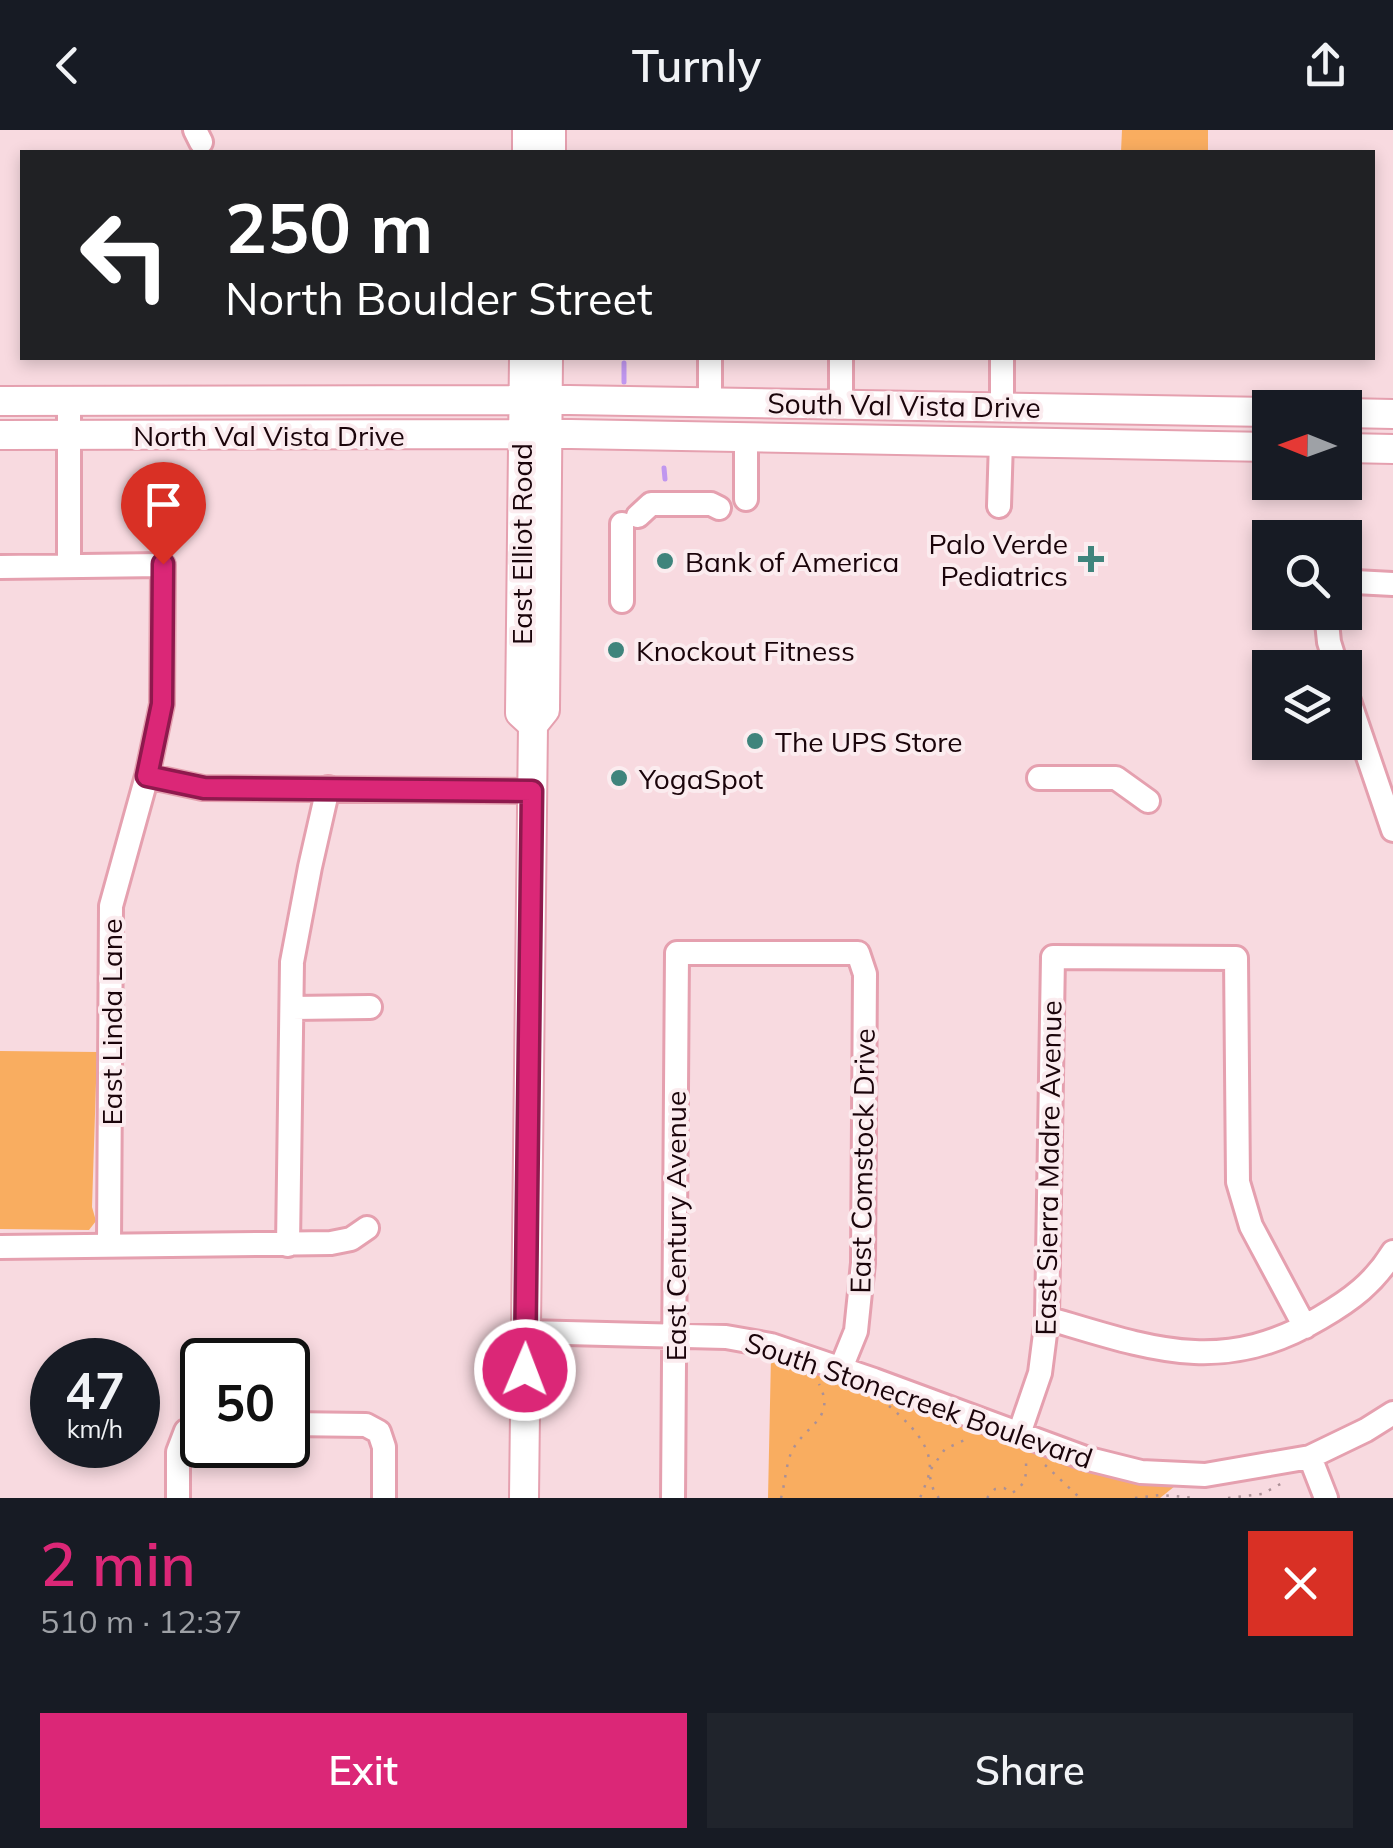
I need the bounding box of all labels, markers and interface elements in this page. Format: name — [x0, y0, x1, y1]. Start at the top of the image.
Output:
text: Turnly — [632, 37, 761, 93]
icon: back — [40, 38, 95, 93]
icon: share — [1298, 38, 1353, 93]
text: 250 m — [225, 183, 433, 271]
icon: left — [60, 190, 190, 320]
text: North Boulder Street — [225, 270, 653, 326]
street label: South Val Vista Drive — [767, 385, 1041, 425]
north arrow — [1252, 390, 1362, 500]
map controls — [1252, 390, 1362, 760]
street label: North Val Vista Drive — [133, 418, 405, 453]
street label: East Elliot Road — [504, 443, 539, 645]
pin — [121, 462, 206, 565]
icon: arrive — [136, 477, 191, 532]
button: search — [1252, 520, 1362, 630]
place label: Palo Verde Pediatrics — [929, 526, 1068, 593]
place label: Bank of America — [685, 544, 899, 579]
marker: Palo Verde Pediatrics — [1078, 546, 1104, 572]
marker: Bank of America — [654, 550, 676, 572]
place label: Knockout Fitness — [636, 633, 855, 668]
marker: Knockout Fitness — [605, 639, 627, 661]
button: layers — [1252, 650, 1362, 760]
place label: The UPS Store — [775, 724, 963, 759]
marker: The UPS Store — [744, 730, 766, 752]
place label: YogaSpot — [638, 761, 764, 796]
marker: YogaSpot — [608, 767, 630, 789]
street label: East Linda Lane — [94, 919, 129, 1125]
street label: East Sierra Madre Avenue — [1028, 1000, 1068, 1336]
street label: East Comstock Drive — [842, 1028, 882, 1294]
street label: East Century Avenue — [658, 1091, 693, 1361]
position arrow — [473, 1318, 577, 1422]
street label: South Stonecreek Boulevard — [741, 1324, 1097, 1476]
speed limit sign: 50 — [180, 1338, 310, 1468]
text: 47 — [65, 1359, 125, 1422]
text: km/h — [67, 1413, 123, 1444]
text: 2 min — [40, 1526, 196, 1601]
button: close — [1248, 1531, 1353, 1636]
text: 510 m · 12:37 — [40, 1601, 242, 1641]
button: Exit — [40, 1713, 687, 1828]
button: Share — [707, 1713, 1353, 1828]

